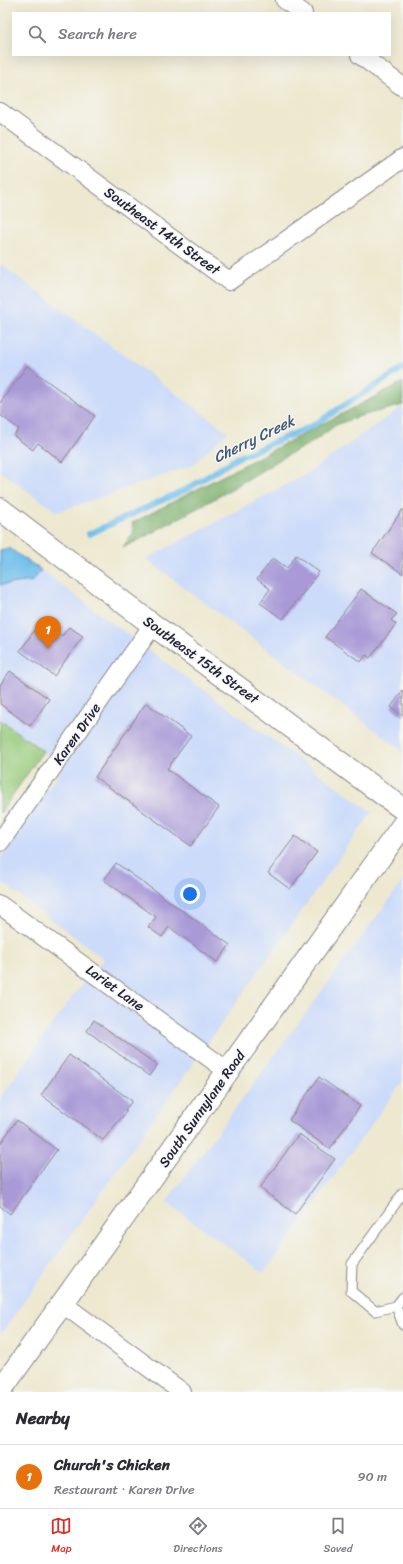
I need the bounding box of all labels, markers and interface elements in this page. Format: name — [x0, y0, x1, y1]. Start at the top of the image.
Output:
search box — [12, 12, 391, 56]
text: Search here — [58, 21, 137, 47]
icon: search — [26, 23, 48, 45]
street label: Southeast 14th Street — [99, 180, 227, 283]
water label: Cherry Creek — [209, 408, 300, 470]
street label: Southeast 15th Street — [138, 609, 265, 712]
pin: 1 — [35, 616, 61, 649]
street label: Karen Drive — [46, 698, 108, 770]
your location — [180, 884, 200, 904]
street label: Lariet Lane — [80, 958, 150, 1018]
street label: South Sunnylane Road — [152, 1044, 253, 1173]
text: Nearby — [16, 1403, 70, 1433]
text: Church's Chicken — [54, 1452, 170, 1478]
text: 1 — [26, 1465, 32, 1488]
text: 90 m — [357, 1465, 387, 1488]
text: Restaurant · Karen Drive — [54, 1478, 195, 1501]
tab: Map — [50, 1515, 72, 1558]
tab: Directions — [173, 1515, 223, 1558]
tab: Saved — [324, 1515, 353, 1558]

